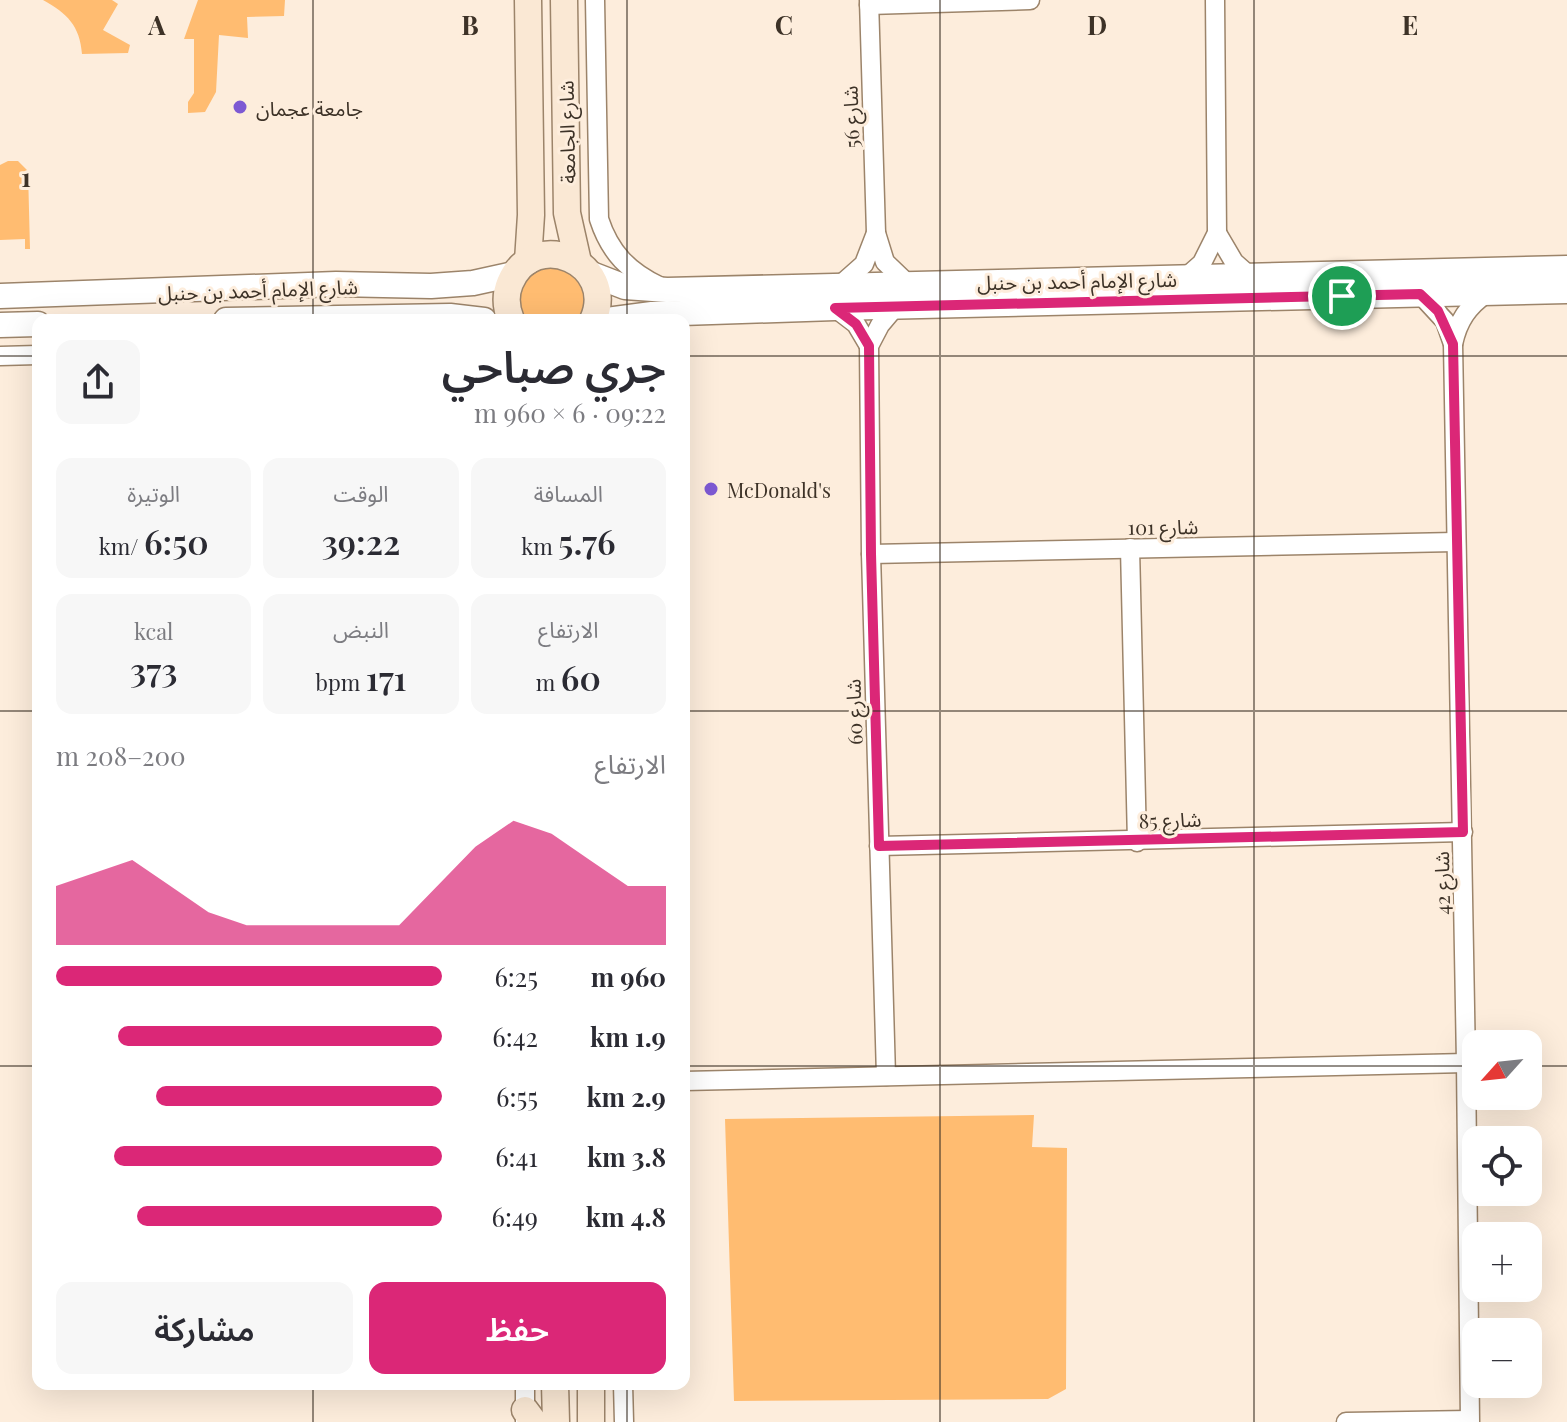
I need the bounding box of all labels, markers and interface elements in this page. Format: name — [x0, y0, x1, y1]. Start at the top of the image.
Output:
text: A — [147, 7, 166, 42]
text: B — [461, 7, 479, 42]
text: C — [775, 7, 793, 42]
text: D — [1087, 7, 1107, 42]
text: E — [1402, 7, 1418, 42]
street label: شارع الجامعة — [552, 80, 583, 184]
street label: شارع 56 — [835, 85, 868, 149]
place label: جامعة عجمان — [256, 94, 363, 121]
marker: جامعة عجمان — [231, 98, 249, 116]
text: 1 — [21, 159, 31, 194]
pin — [1308, 262, 1376, 330]
street label: شارع الإمام أحمد بن حنبل — [977, 265, 1177, 298]
street label: شارع الإمام أحمد بن حنبل — [158, 272, 359, 309]
icon: arrive — [1320, 274, 1364, 318]
text: جري صباحي — [442, 335, 666, 394]
button: share — [56, 340, 140, 424]
text: 09:22 · 6 × 960 m — [474, 395, 666, 430]
place label: McDonald's — [727, 476, 831, 503]
text: الوتيرة — [127, 478, 180, 508]
text: الوقت — [333, 478, 389, 508]
text: المسافة — [534, 478, 603, 508]
marker: McDonald's — [702, 480, 720, 498]
street label: شارع 101 — [1127, 512, 1199, 543]
text: 6:50 — [144, 518, 209, 564]
text: 39:22 — [322, 518, 400, 564]
text: 5.76 — [558, 518, 615, 564]
text: /km — [99, 531, 144, 561]
text: km — [521, 531, 558, 561]
text: النبض — [333, 614, 389, 644]
text: الارتفاع — [538, 614, 599, 644]
text: kcal — [134, 616, 173, 646]
text: 373 — [130, 646, 177, 692]
text: 171 — [366, 654, 406, 700]
text: 60 — [561, 654, 601, 700]
text: bpm — [316, 667, 366, 697]
text: m — [536, 667, 561, 697]
street label: شارع 60 — [838, 678, 871, 746]
text: 200–208 m — [56, 738, 186, 773]
text: الارتفاع — [595, 746, 666, 781]
street label: شارع 85 — [1138, 804, 1202, 837]
street label: شارع 42 — [1427, 851, 1458, 915]
text: 6:25 — [494, 959, 538, 994]
text: 960 m — [591, 959, 666, 994]
text: 6:42 — [492, 1019, 538, 1054]
text: 1.9 km — [590, 1019, 666, 1054]
north arrow — [1462, 1030, 1542, 1110]
map controls — [1462, 1030, 1542, 1398]
text: 6:55 — [496, 1079, 538, 1114]
text: 2.9 km — [586, 1079, 666, 1114]
button: locate — [1462, 1126, 1542, 1206]
text: 6:41 — [495, 1139, 538, 1174]
text: 3.8 km — [587, 1139, 666, 1174]
text: 6:49 — [492, 1199, 538, 1234]
text: 4.8 km — [586, 1199, 666, 1234]
button: + — [1462, 1222, 1542, 1302]
button: مشاركة — [56, 1282, 353, 1374]
button: حفظ — [369, 1282, 666, 1374]
button: − — [1462, 1318, 1542, 1398]

